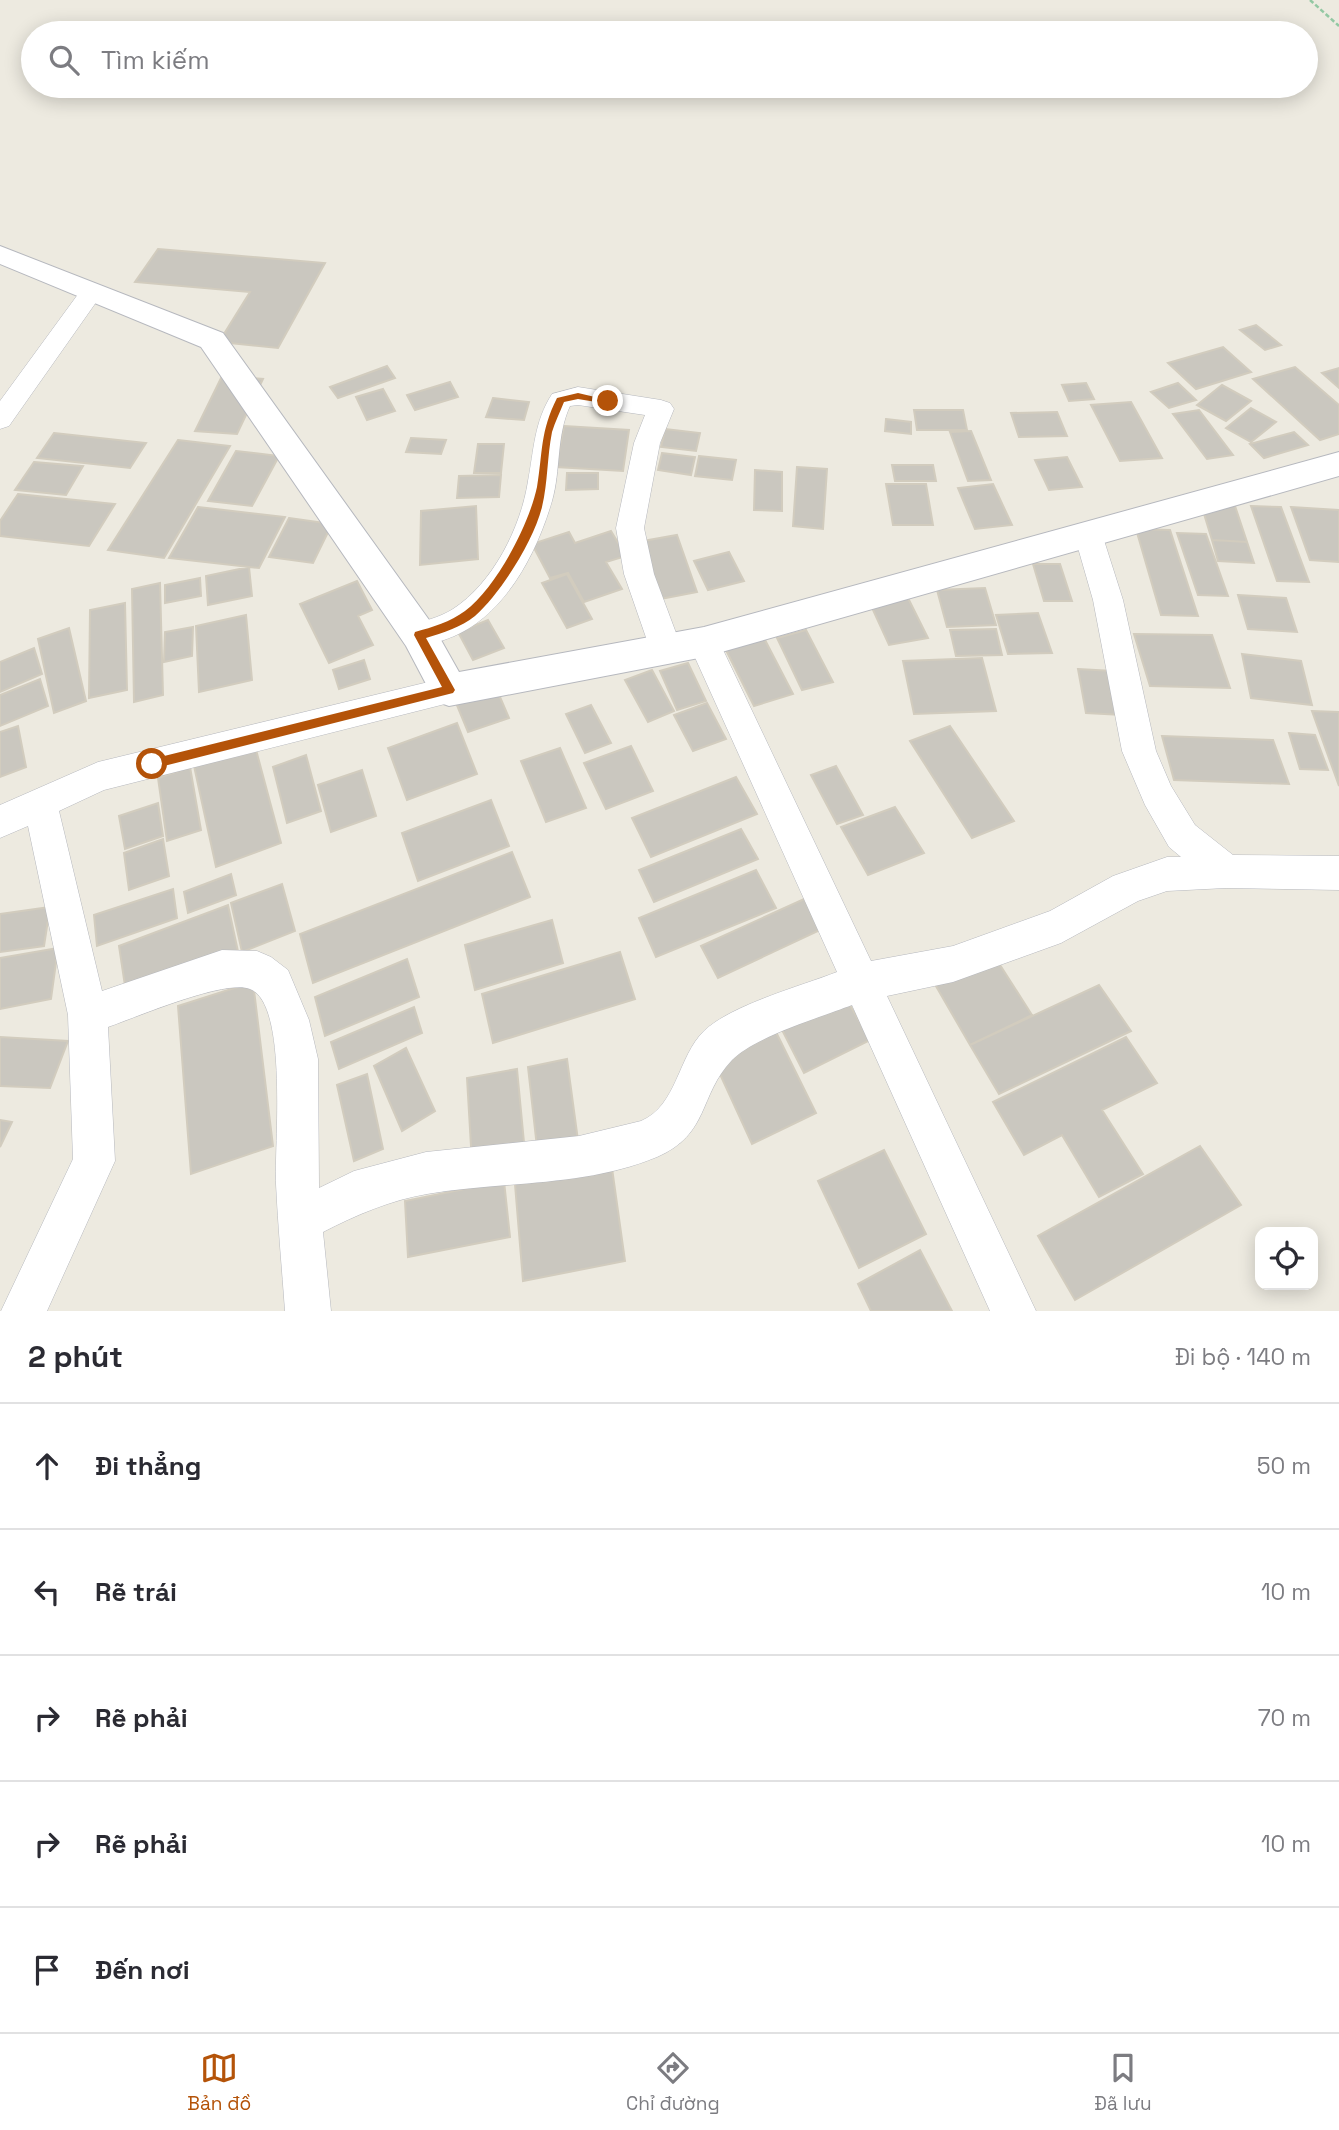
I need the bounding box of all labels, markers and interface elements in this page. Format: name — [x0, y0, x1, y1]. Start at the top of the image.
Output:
search box — [21, 21, 1318, 98]
icon: search — [45, 41, 83, 79]
text: Tìm kiếm — [101, 43, 210, 77]
route end — [592, 385, 623, 416]
route start — [136, 748, 167, 779]
map controls — [1255, 1227, 1318, 1290]
button: locate — [1255, 1227, 1318, 1290]
text: 2 phút — [28, 1337, 123, 1376]
text: Đi bộ · 140 m — [1175, 1342, 1311, 1372]
icon: ahead — [28, 1447, 66, 1485]
text: Đi thẳng — [95, 1449, 201, 1483]
text: 50 m — [1257, 1451, 1311, 1481]
icon: left — [28, 1573, 66, 1611]
text: Rẽ trái — [95, 1575, 177, 1609]
text: 10 m — [1261, 1577, 1311, 1607]
icon: right — [28, 1699, 66, 1737]
text: Rẽ phải — [95, 1701, 188, 1735]
text: 70 m — [1258, 1703, 1311, 1733]
icon: right — [28, 1825, 66, 1863]
text: Rẽ phải — [95, 1827, 188, 1861]
text: 10 m — [1261, 1829, 1311, 1859]
icon: arrive — [28, 1951, 66, 1989]
text: Đến nơi — [95, 1953, 190, 1987]
tab: Bản đồ — [187, 2049, 251, 2116]
tab: Chỉ đường — [626, 2049, 720, 2116]
tab: Đã lưu — [1094, 2049, 1152, 2116]

